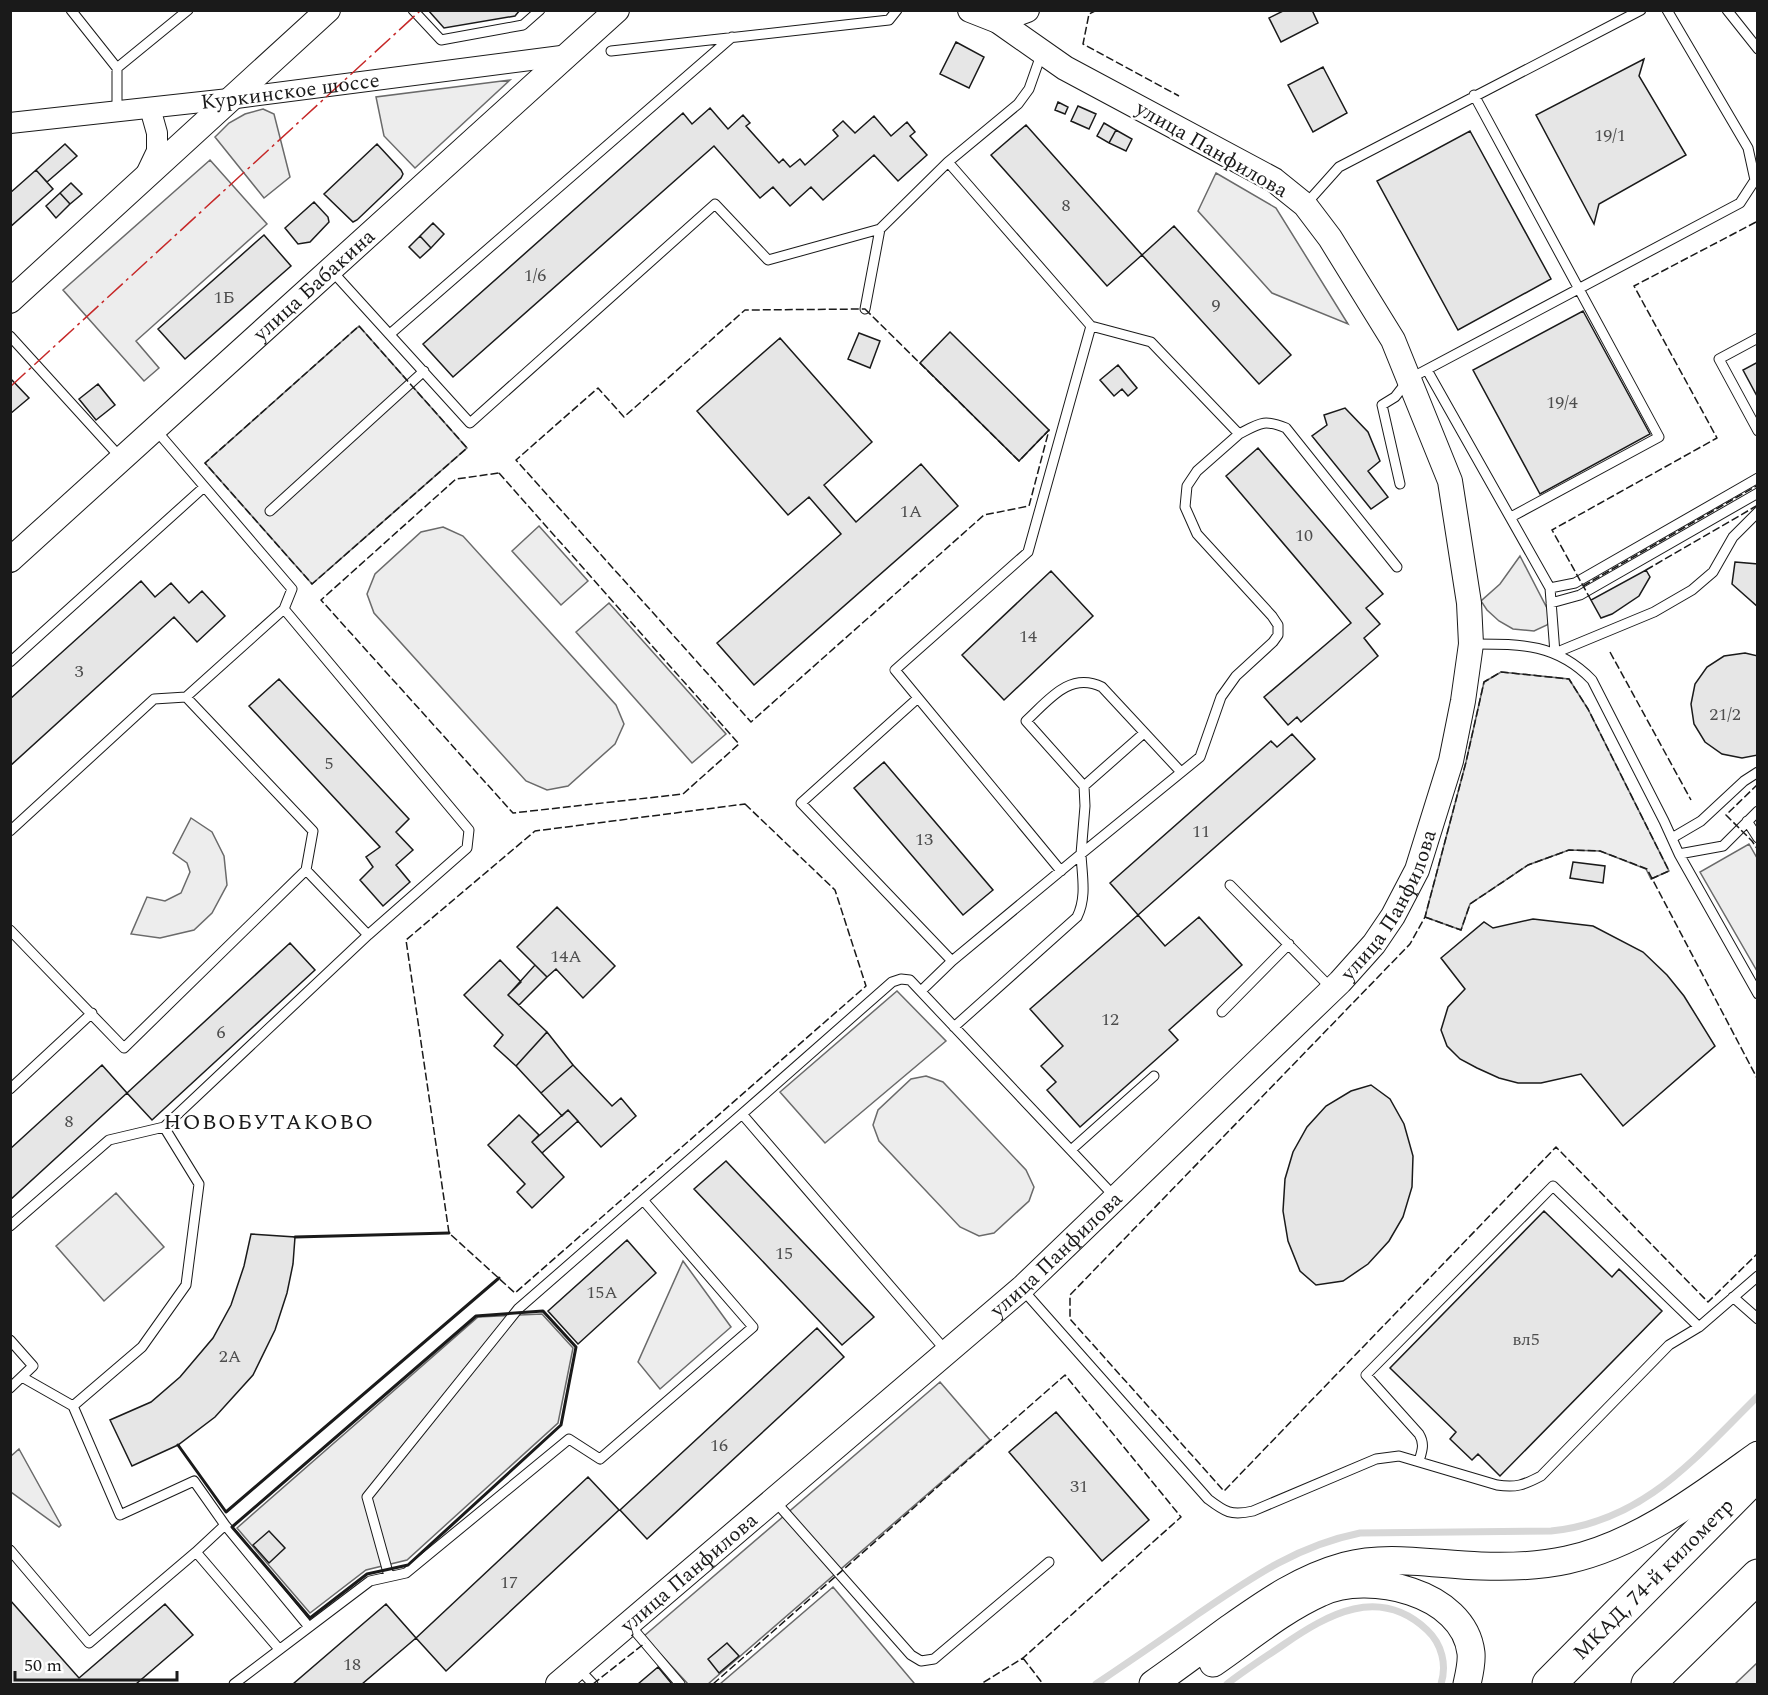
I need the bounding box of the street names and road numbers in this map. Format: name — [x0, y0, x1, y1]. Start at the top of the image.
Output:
street label: Куркинское шоссе — [199, 65, 382, 119]
street label: улица Панфилова — [1128, 93, 1294, 207]
street label: улица Бабакина — [245, 221, 383, 350]
street label: улица Панфилова — [1333, 825, 1446, 989]
street label: улица Панфилова — [983, 1184, 1131, 1326]
street label: МКАД, 74-й километр — [1566, 1491, 1742, 1668]
street label: улица Панфилова — [613, 1505, 766, 1642]

